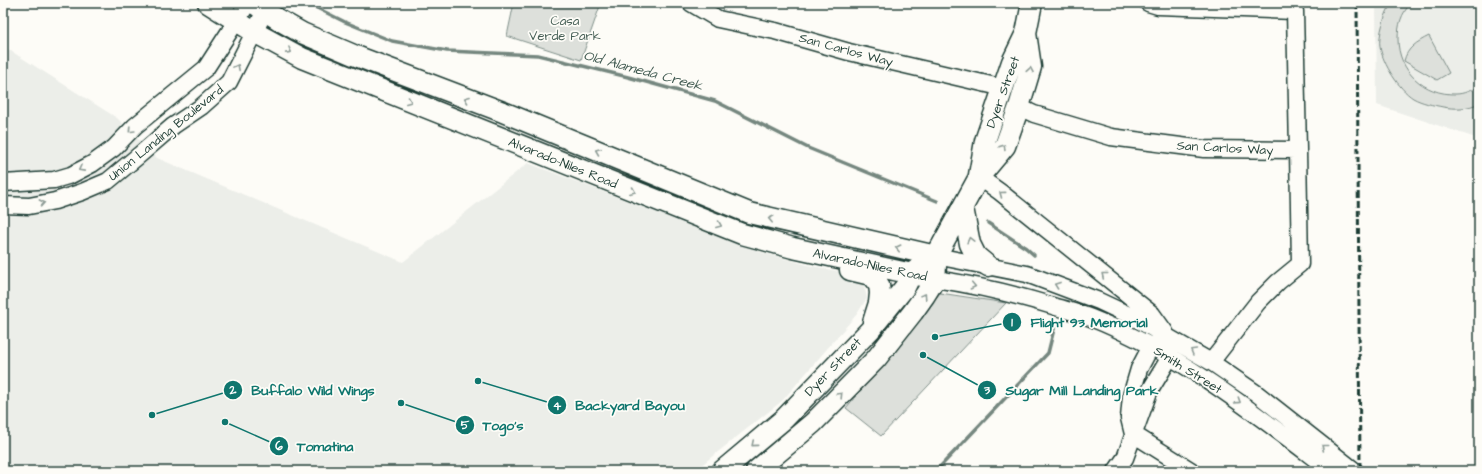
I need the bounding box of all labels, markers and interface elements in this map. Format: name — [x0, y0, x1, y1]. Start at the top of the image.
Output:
park label: Casa Verde Park — [529, 12, 601, 45]
street label: San Carlos Way — [797, 29, 895, 72]
water label: Old Alameda Creek — [581, 45, 705, 97]
one-way arrow — [284, 46, 292, 53]
street label: Dyer Street — [982, 53, 1025, 131]
one-way arrow — [232, 64, 240, 71]
one-way arrow — [1025, 67, 1034, 73]
street label: Union Landing Boulevard — [105, 81, 228, 186]
one-way arrow — [463, 95, 470, 103]
one-way arrow — [405, 96, 412, 104]
one-way arrow — [129, 126, 136, 133]
street label: Alvarado-Niles Road — [506, 133, 621, 193]
street label: San Carlos Way — [1176, 136, 1274, 161]
one-way arrow — [998, 144, 1005, 151]
one-way arrow — [595, 148, 602, 156]
one-way arrow — [78, 165, 86, 172]
one-way arrow — [630, 186, 637, 194]
one-way arrow — [1000, 192, 1007, 199]
one-way arrow — [39, 199, 45, 208]
one-way arrow — [768, 215, 775, 223]
one-way arrow — [715, 220, 723, 228]
one-way arrow — [966, 237, 974, 243]
street label: Alvarado-Niles Road — [811, 244, 929, 286]
one-way arrow — [895, 245, 901, 253]
one-way arrow — [1101, 273, 1108, 280]
one-way arrow — [970, 281, 976, 289]
one-way arrow — [1054, 282, 1061, 290]
one-way arrow — [919, 293, 927, 300]
callout: Flight 93 Memorial — [1002, 309, 1156, 335]
text: Flight 93 Memorial — [1030, 313, 1148, 334]
text: 1 — [1011, 314, 1013, 331]
street label: Dyer Street — [800, 333, 867, 401]
street label: Smith Street — [1150, 342, 1226, 399]
one-way arrow — [1190, 349, 1197, 356]
callout: Buffalo Wild Wings — [223, 377, 382, 403]
callout: Sugar Mill Landing Park — [977, 377, 1166, 403]
text: Buffalo Wild Wings — [251, 381, 375, 402]
text: Sugar Mill Landing Park — [1005, 381, 1159, 402]
text: 2 — [229, 382, 237, 399]
text: 3 — [983, 382, 991, 399]
callout: Backyard Bayou — [547, 392, 693, 418]
one-way arrow — [835, 392, 843, 400]
text: Backyard Bayou — [575, 396, 685, 416]
one-way arrow — [1234, 396, 1241, 404]
text: 4 — [553, 398, 562, 415]
callout: Togo's — [455, 412, 532, 438]
text: Togo's — [482, 416, 524, 437]
text: 5 — [461, 417, 470, 434]
callout: Tomatina — [269, 433, 361, 459]
text: Tomatina — [296, 437, 354, 457]
text: 6 — [275, 438, 283, 455]
one-way arrow — [752, 439, 759, 446]
one-way arrow — [1322, 444, 1329, 451]

